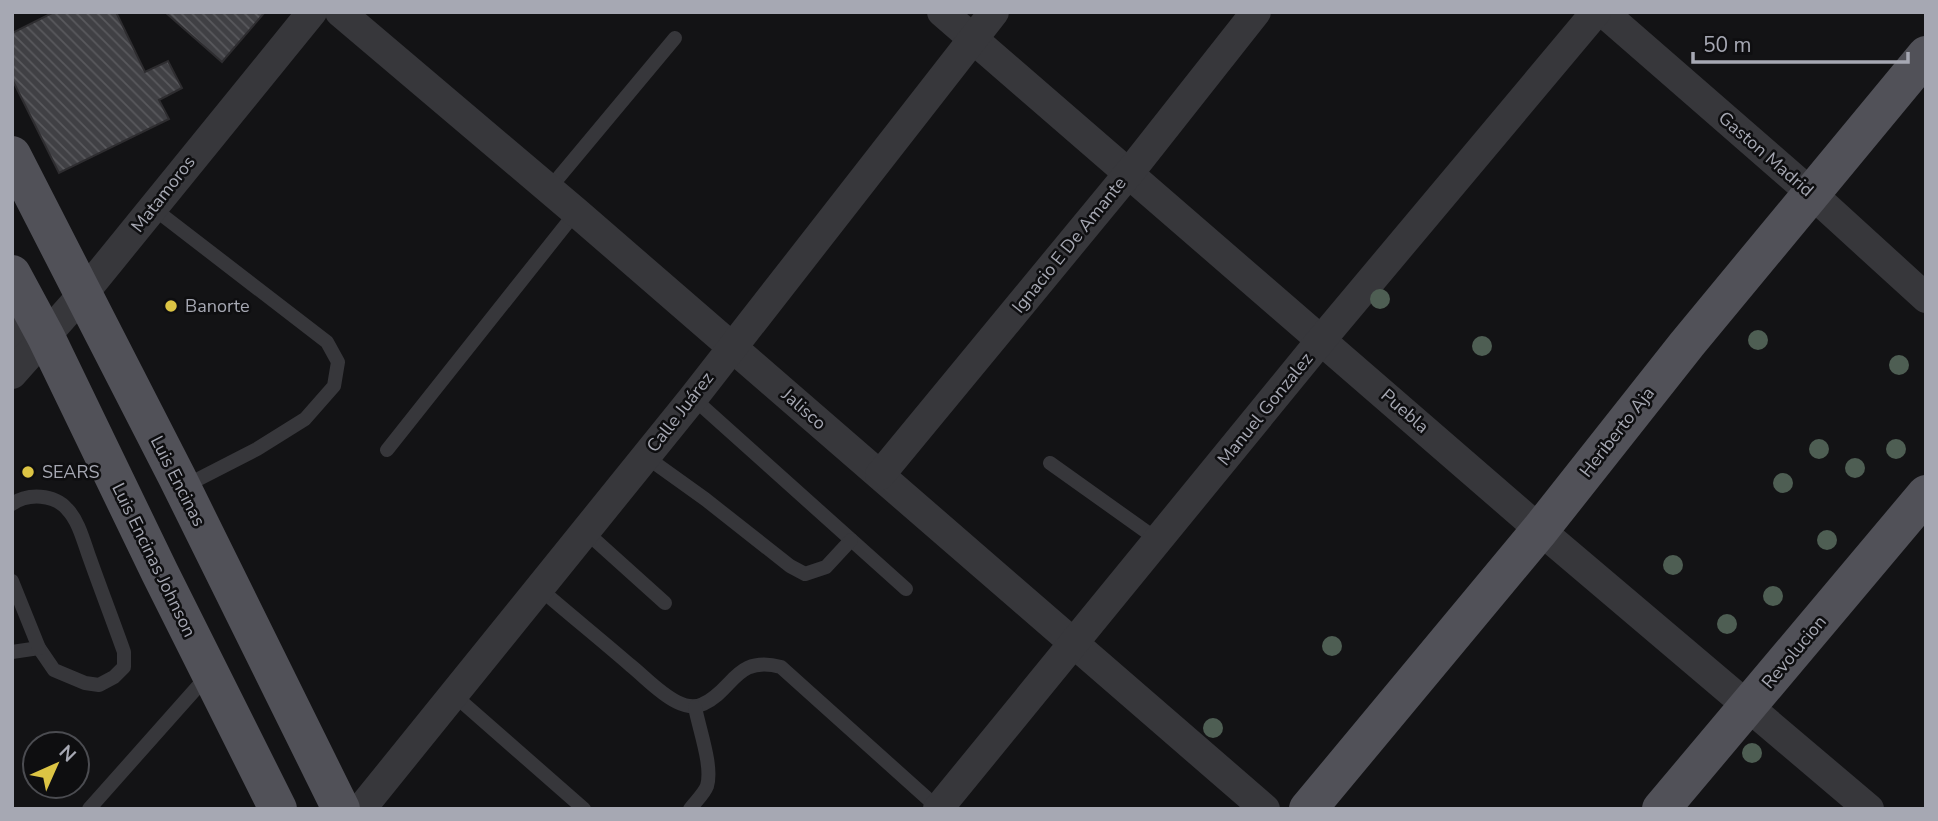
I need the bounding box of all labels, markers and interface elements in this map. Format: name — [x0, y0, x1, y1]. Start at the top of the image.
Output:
scale bar — [1693, 21, 1908, 65]
text: 50 m — [1703, 31, 1752, 59]
street label: Gaston Madrid — [1713, 106, 1819, 202]
street label: Matamoros — [125, 151, 201, 237]
street label: Ignacio E De Amante — [1007, 172, 1131, 318]
place label: Banorte — [185, 294, 250, 318]
marker: Banorte — [163, 298, 179, 314]
street label: Manuel Gonzalez — [1212, 347, 1318, 471]
street label: Calle Juárez — [641, 367, 719, 457]
street label: Jalisco — [776, 382, 831, 435]
street label: Heriberto Aja — [1574, 382, 1660, 482]
street label: Puebla — [1376, 383, 1434, 439]
street label: Luis Encinas — [145, 432, 211, 530]
place label: SEARS — [42, 460, 100, 484]
marker: SEARS — [20, 464, 36, 480]
street label: Luis Encinas Johnson — [106, 479, 202, 641]
street label: Revolucion — [1756, 610, 1832, 694]
north arrow — [21, 730, 91, 800]
text: N — [53, 739, 82, 768]

